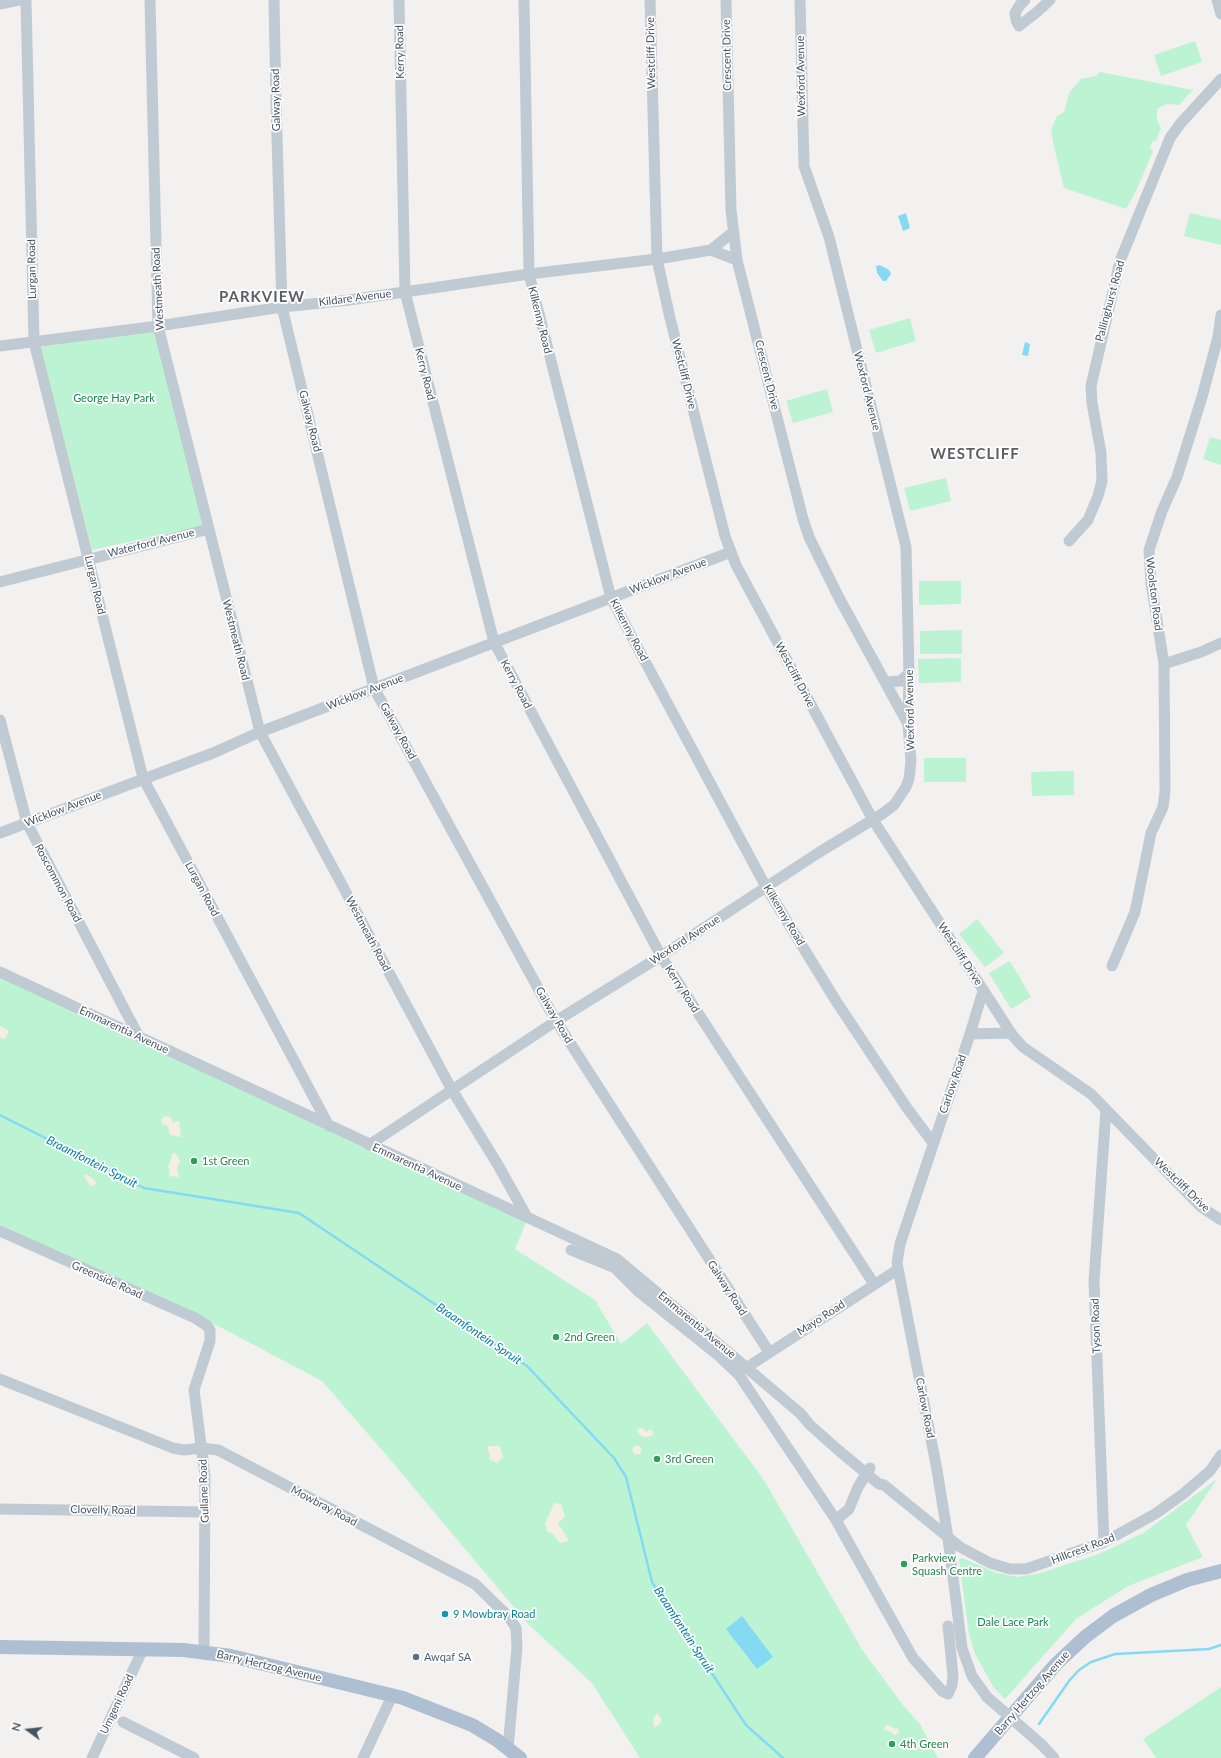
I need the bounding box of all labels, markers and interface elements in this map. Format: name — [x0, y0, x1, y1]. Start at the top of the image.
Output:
street label: Westcliff Drive — [644, 17, 658, 89]
street label: Crescent Drive — [720, 19, 734, 91]
street label: Kerry Road — [393, 25, 407, 79]
street label: Wexford Avenue — [794, 35, 808, 117]
street label: Galway Road — [269, 68, 283, 132]
street label: Lurgan Road — [25, 239, 39, 299]
street label: Westmeath Road — [149, 247, 167, 331]
street label: Pallinghurst Road — [1093, 259, 1127, 343]
street label: Kilkenny Road — [525, 285, 555, 355]
street label: Kildare Avenue — [318, 287, 392, 309]
district label: PARKVIEW — [219, 288, 305, 306]
street label: Westcliff Drive — [669, 337, 699, 411]
street label: Crescent Drive — [752, 339, 782, 411]
street label: Kerry Road — [412, 346, 438, 402]
street label: Wexford Avenue — [851, 350, 883, 432]
street label: Galway Road — [296, 389, 324, 453]
park label: George Hay Park — [73, 391, 155, 405]
district label: WESTCLIFF — [930, 445, 1020, 463]
street label: Waterford Avenue — [106, 526, 196, 560]
street label: Lurgan Road — [82, 554, 108, 616]
street label: Wicklow Avenue — [628, 555, 708, 597]
street label: Woolston Road — [1143, 556, 1165, 632]
street label: Kilkenny Road — [607, 597, 651, 663]
street label: Westmeath Road — [220, 598, 252, 682]
street label: Westcliff Drive — [772, 640, 818, 710]
street label: Kerry Road — [498, 657, 534, 711]
street label: Wexford Avenue — [903, 669, 917, 751]
street label: Wicklow Avenue — [325, 671, 405, 713]
street label: Galway Road — [377, 700, 419, 762]
street label: Wicklow Avenue — [23, 788, 103, 830]
street label: Roscommon Road — [32, 842, 84, 924]
street label: Lurgan Road — [182, 859, 222, 919]
street label: Kilkenny Road — [761, 882, 807, 948]
street label: Westmeath Road — [343, 894, 393, 974]
street label: Wexford Avenue — [647, 912, 723, 968]
street label: Westcliff Drive — [935, 920, 985, 988]
street label: Kerry Road — [662, 963, 702, 1015]
street label: Galway Road — [533, 984, 575, 1046]
street label: Emmarentia Avenue — [77, 1004, 171, 1056]
street label: Carlow Road — [937, 1053, 969, 1115]
water label: Braamfontein Spruit — [44, 1133, 140, 1191]
street label: Emmarentia Avenue — [370, 1141, 464, 1193]
place label: 1st Green — [202, 1154, 249, 1168]
street label: Westcliff Drive — [1151, 1155, 1213, 1215]
marker: 1st Green — [189, 1156, 199, 1166]
street label: Galway Road — [704, 1258, 750, 1318]
street label: Greenside Road — [70, 1259, 144, 1301]
street label: Emmarentia Avenue — [656, 1289, 738, 1361]
street label: Mayo Road — [795, 1298, 847, 1338]
street label: Tyson Road — [1088, 1298, 1104, 1354]
water label: Braamfontein Spruit — [433, 1300, 525, 1368]
place label: 2nd Green — [564, 1330, 615, 1344]
marker: 2nd Green — [551, 1332, 561, 1342]
street label: Carlow Road — [913, 1377, 937, 1439]
place label: 3rd Green — [665, 1452, 714, 1466]
marker: 3rd Green — [652, 1454, 662, 1464]
street label: Gullane Road — [196, 1459, 212, 1523]
street label: Mowbray Road — [289, 1483, 359, 1529]
street label: Clovelly Road — [70, 1503, 136, 1517]
street label: Hillcrest Road — [1049, 1531, 1117, 1567]
place label: Parkview Squash Centre — [912, 1551, 982, 1577]
marker: Parkview Squash Centre — [899, 1559, 909, 1569]
water label: Braamfontein Spruit — [651, 1584, 717, 1676]
place label: 9 Mowbray Road — [453, 1607, 535, 1621]
marker: 9 Mowbray Road — [440, 1609, 450, 1619]
park label: Dale Lace Park — [977, 1615, 1049, 1629]
street label: Barry Hertzog Avenue — [215, 1648, 323, 1684]
street label: Barry Hertzog Avenue — [992, 1648, 1072, 1738]
place label: Awqaf SA — [424, 1650, 471, 1664]
marker: Awqaf SA — [411, 1652, 421, 1662]
street label: Umgeni Road — [97, 1672, 137, 1736]
north arrow — [8, 1710, 48, 1750]
text: N — [9, 1721, 23, 1733]
place label: 4th Green — [900, 1737, 949, 1751]
marker: 4th Green — [887, 1739, 897, 1749]

